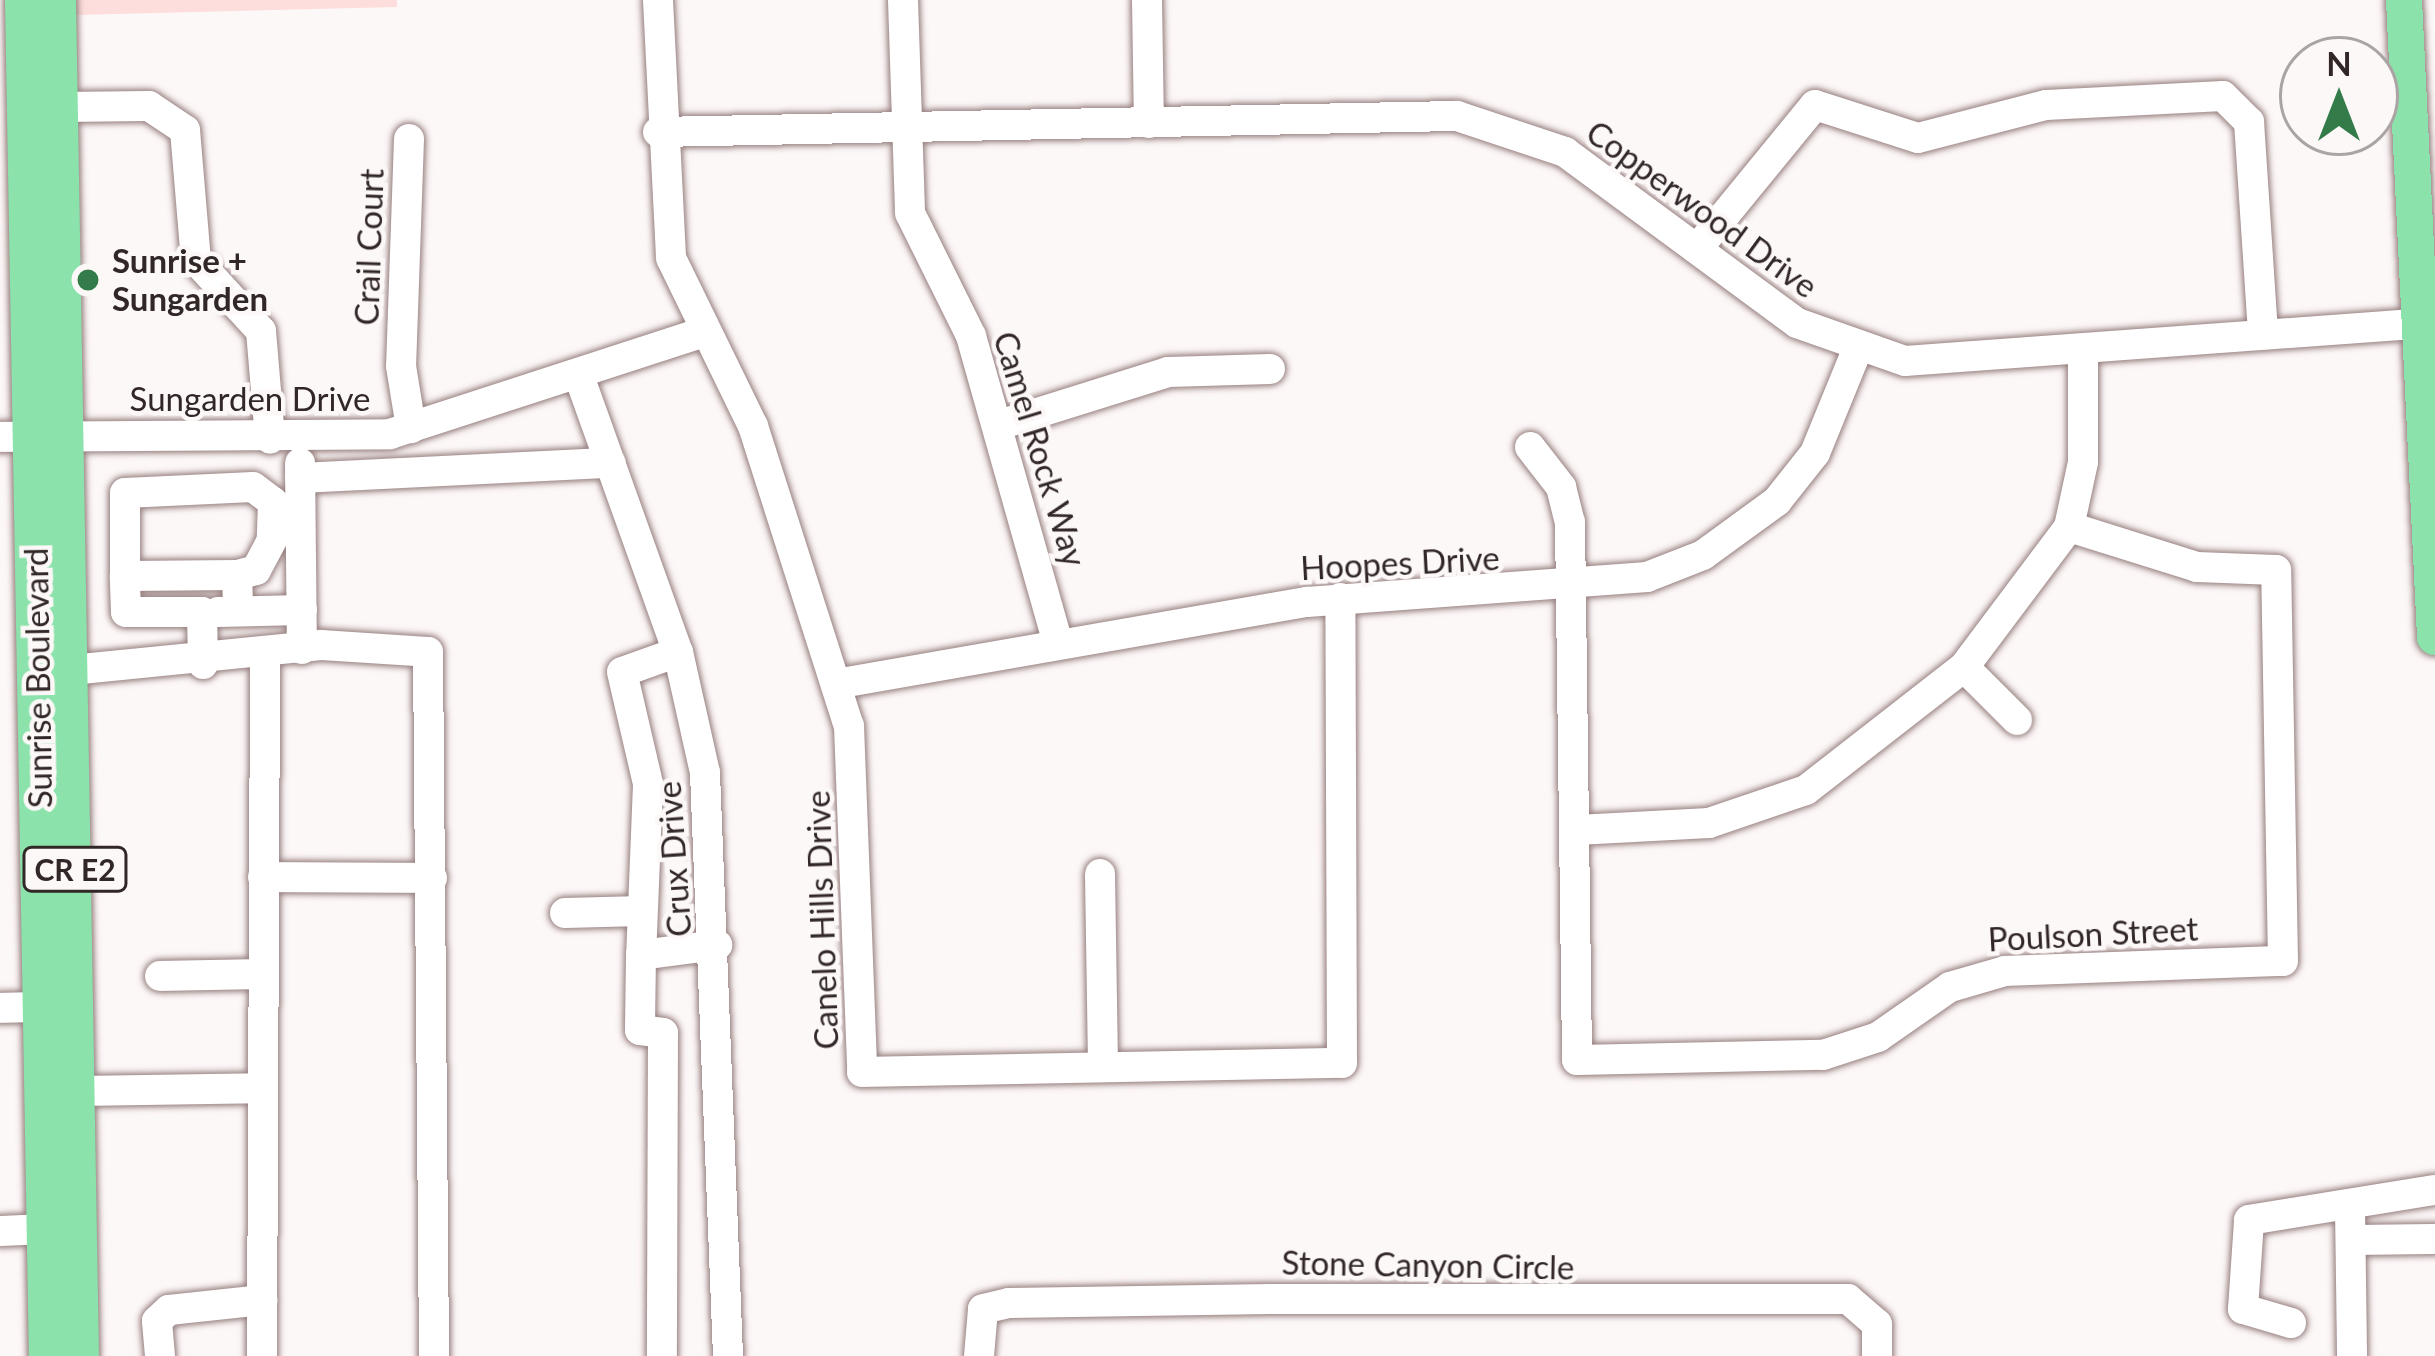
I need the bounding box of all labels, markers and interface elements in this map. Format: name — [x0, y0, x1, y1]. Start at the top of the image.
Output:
north arrow — [2279, 36, 2399, 156]
text: N — [2326, 43, 2352, 83]
street label: Copperwood Drive — [1579, 112, 1825, 306]
street label: Crail Court — [346, 168, 392, 326]
place label: Sunrise + Sungarden — [112, 241, 268, 319]
marker: Sunrise + Sungarden — [75, 267, 101, 293]
street label: Camel Rock Way — [985, 327, 1095, 571]
street label: Sungarden Drive — [130, 379, 370, 419]
street label: Hoopes Drive — [1299, 538, 1501, 588]
street label: Sunrise Boulevard — [16, 547, 60, 809]
street label: Crux Drive — [649, 780, 699, 938]
street label: Canelo Hills Drive — [798, 790, 846, 1050]
road number: CR E2 — [21, 845, 129, 893]
street label: Poulson Street — [1987, 909, 2199, 959]
street label: Stone Canyon Circle — [1281, 1243, 1575, 1287]

